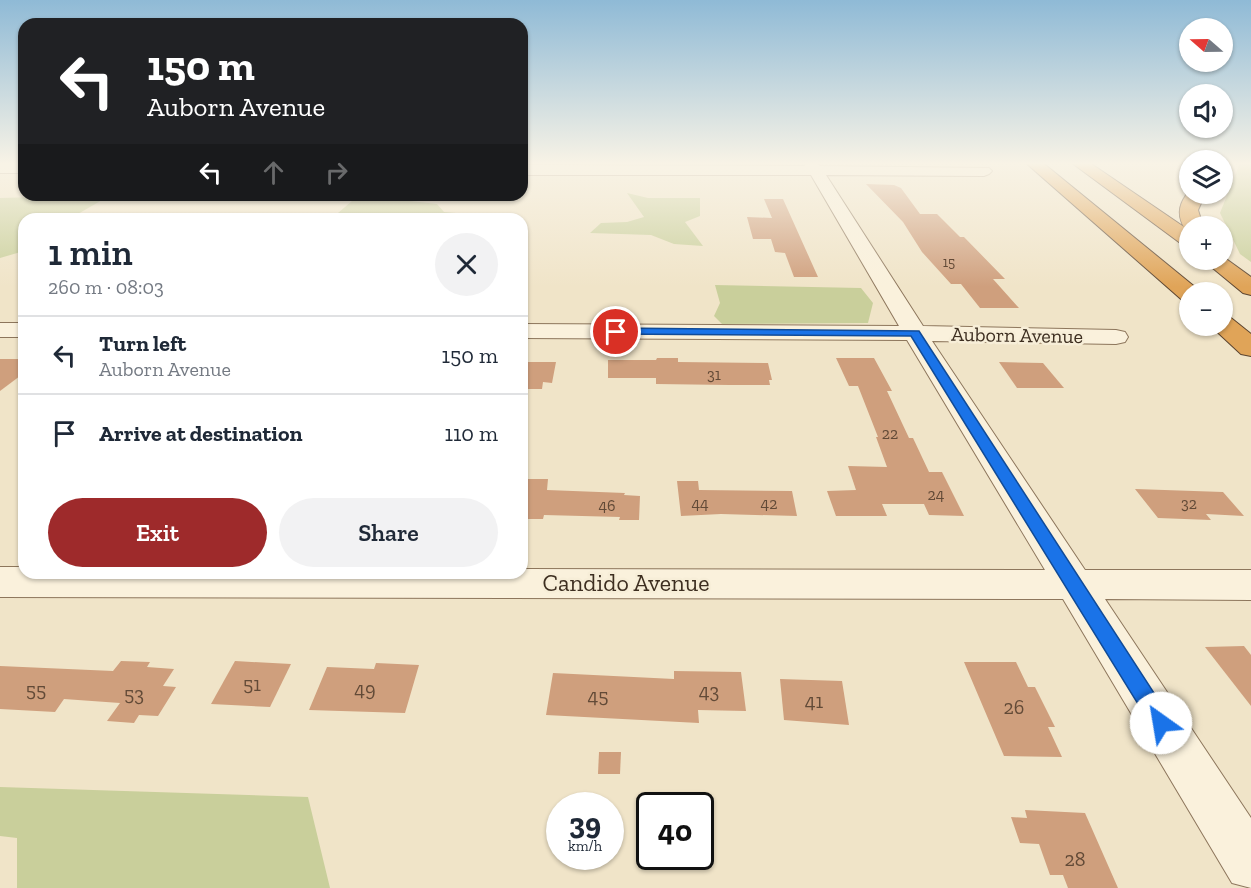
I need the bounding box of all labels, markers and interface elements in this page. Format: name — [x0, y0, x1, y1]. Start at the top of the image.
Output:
north arrow — [1179, 18, 1233, 72]
map controls — [1179, 18, 1233, 336]
text: 150 m — [147, 40, 255, 91]
icon: left — [48, 42, 126, 120]
button: sound — [1179, 84, 1233, 138]
text: Auborn Avenue — [147, 91, 325, 123]
button: layers — [1179, 150, 1233, 204]
icon: left — [194, 156, 227, 189]
icon: ahead — [257, 156, 290, 189]
icon: right — [320, 156, 353, 189]
button: + — [1179, 216, 1233, 270]
text: 1 min — [48, 231, 133, 274]
button: close — [435, 233, 498, 296]
house number: 15 — [943, 254, 955, 271]
text: 260 m · 08:03 — [48, 275, 164, 299]
button: − — [1179, 282, 1233, 336]
pin — [590, 306, 641, 357]
icon: arrive — [599, 315, 632, 348]
street label: Auborn Avenue — [951, 322, 1083, 348]
text: Turn left — [99, 330, 186, 357]
icon: left — [48, 339, 81, 372]
text: 150 m — [442, 342, 498, 369]
text: Auborn Avenue — [99, 357, 231, 381]
house number: 31 — [707, 365, 721, 384]
icon: arrive — [48, 417, 81, 450]
text: Arrive at destination — [99, 420, 302, 447]
text: 110 m — [444, 420, 498, 447]
house number: 22 — [882, 424, 898, 443]
house number: 24 — [928, 485, 945, 504]
house number: 44 — [691, 494, 709, 513]
house number: 42 — [761, 494, 777, 513]
house number: 32 — [1181, 494, 1197, 513]
house number: 46 — [598, 496, 616, 515]
button: Exit — [48, 498, 267, 567]
button: Share — [279, 498, 498, 567]
street label: Candido Avenue — [543, 568, 710, 597]
house number: 51 — [243, 672, 261, 696]
house number: 49 — [354, 677, 376, 701]
house number: 55 — [26, 678, 46, 702]
house number: 43 — [699, 679, 719, 703]
house number: 53 — [124, 682, 144, 706]
house number: 45 — [587, 684, 609, 708]
house number: 41 — [805, 689, 824, 713]
position arrow — [1129, 691, 1193, 755]
house number: 26 — [1004, 695, 1024, 719]
speed limit sign: 40 — [636, 792, 714, 870]
text: 39 — [569, 806, 601, 842]
text: km/h — [568, 837, 602, 855]
house number: 28 — [1064, 847, 1086, 871]

